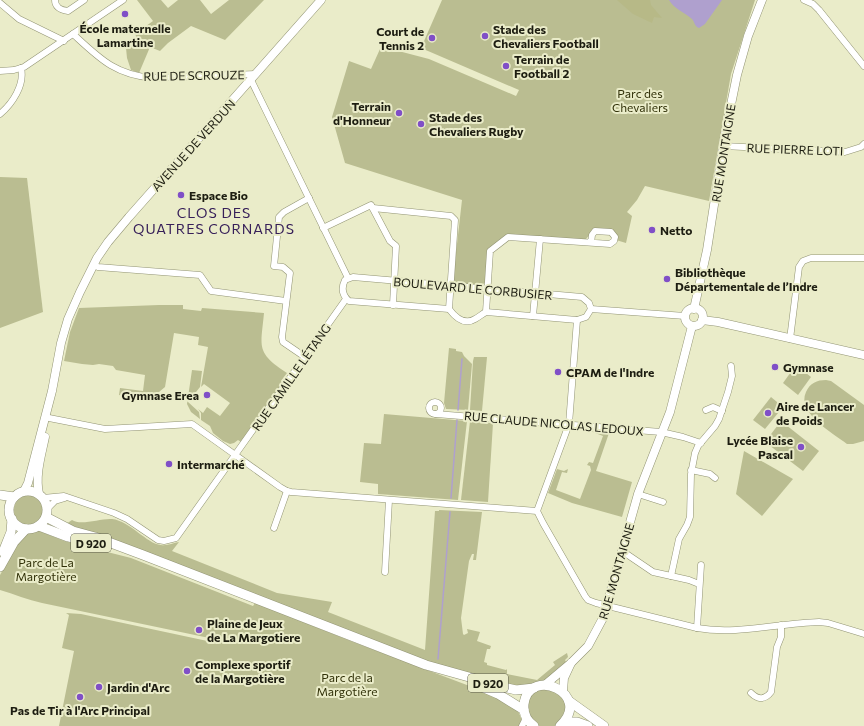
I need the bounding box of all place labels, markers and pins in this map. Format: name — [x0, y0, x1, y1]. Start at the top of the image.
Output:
marker: École maternelle Lamartine — [120, 9, 130, 19]
place label: École maternelle Lamartine — [79, 21, 171, 49]
place label: Stade des Chevaliers Football — [493, 22, 599, 50]
place label: Court de Tennis 2 — [376, 24, 424, 52]
marker: Stade des Chevaliers Football — [480, 31, 490, 41]
marker: Court de Tennis 2 — [427, 33, 437, 43]
place label: Terrain de Football 2 — [514, 52, 569, 80]
marker: Terrain de Football 2 — [501, 61, 511, 71]
place label: Terrain d'Honneur — [333, 99, 391, 127]
marker: Terrain d'Honneur — [394, 108, 404, 118]
place label: Stade des Chevaliers Rugby — [429, 110, 524, 138]
marker: Stade des Chevaliers Rugby — [416, 119, 426, 129]
place label: Espace Bio — [189, 188, 248, 202]
marker: Espace Bio — [176, 190, 186, 200]
place label: Netto — [660, 223, 693, 237]
marker: Netto — [647, 225, 657, 235]
place label: Bibliothèque Départementale de l’Indre — [675, 265, 818, 293]
marker: Bibliothèque Départementale de l’Indre — [662, 274, 672, 284]
place label: Gymnase — [783, 360, 834, 374]
marker: Gymnase — [770, 362, 780, 372]
place label: CPAM de l'Indre — [566, 365, 654, 379]
marker: CPAM de l'Indre — [553, 367, 563, 377]
place label: Gymnase Erea — [121, 388, 199, 402]
marker: Gymnase Erea — [202, 390, 212, 400]
place label: Aire de Lancer de Poids — [776, 399, 854, 427]
marker: Aire de Lancer de Poids — [763, 408, 773, 418]
place label: Lycée Blaise Pascal — [727, 433, 793, 461]
marker: Lycée Blaise Pascal — [796, 442, 806, 452]
place label: Intermarché — [177, 457, 245, 471]
marker: Intermarché — [164, 459, 174, 469]
place label: Plaine de Jeux de La Margotiere — [207, 616, 300, 644]
marker: Plaine de Jeux de La Margotiere — [194, 625, 204, 635]
place label: Complexe sportif de la Margotière — [195, 657, 291, 685]
marker: Complexe sportif de la Margotière — [182, 666, 192, 676]
place label: Jardin d'Arc — [107, 680, 170, 695]
marker: Jardin d'Arc — [94, 682, 104, 692]
marker: Pas de Tir à l'Arc Principal — [75, 692, 85, 702]
place label: Pas de Tir à l'Arc Principal — [10, 703, 150, 717]

